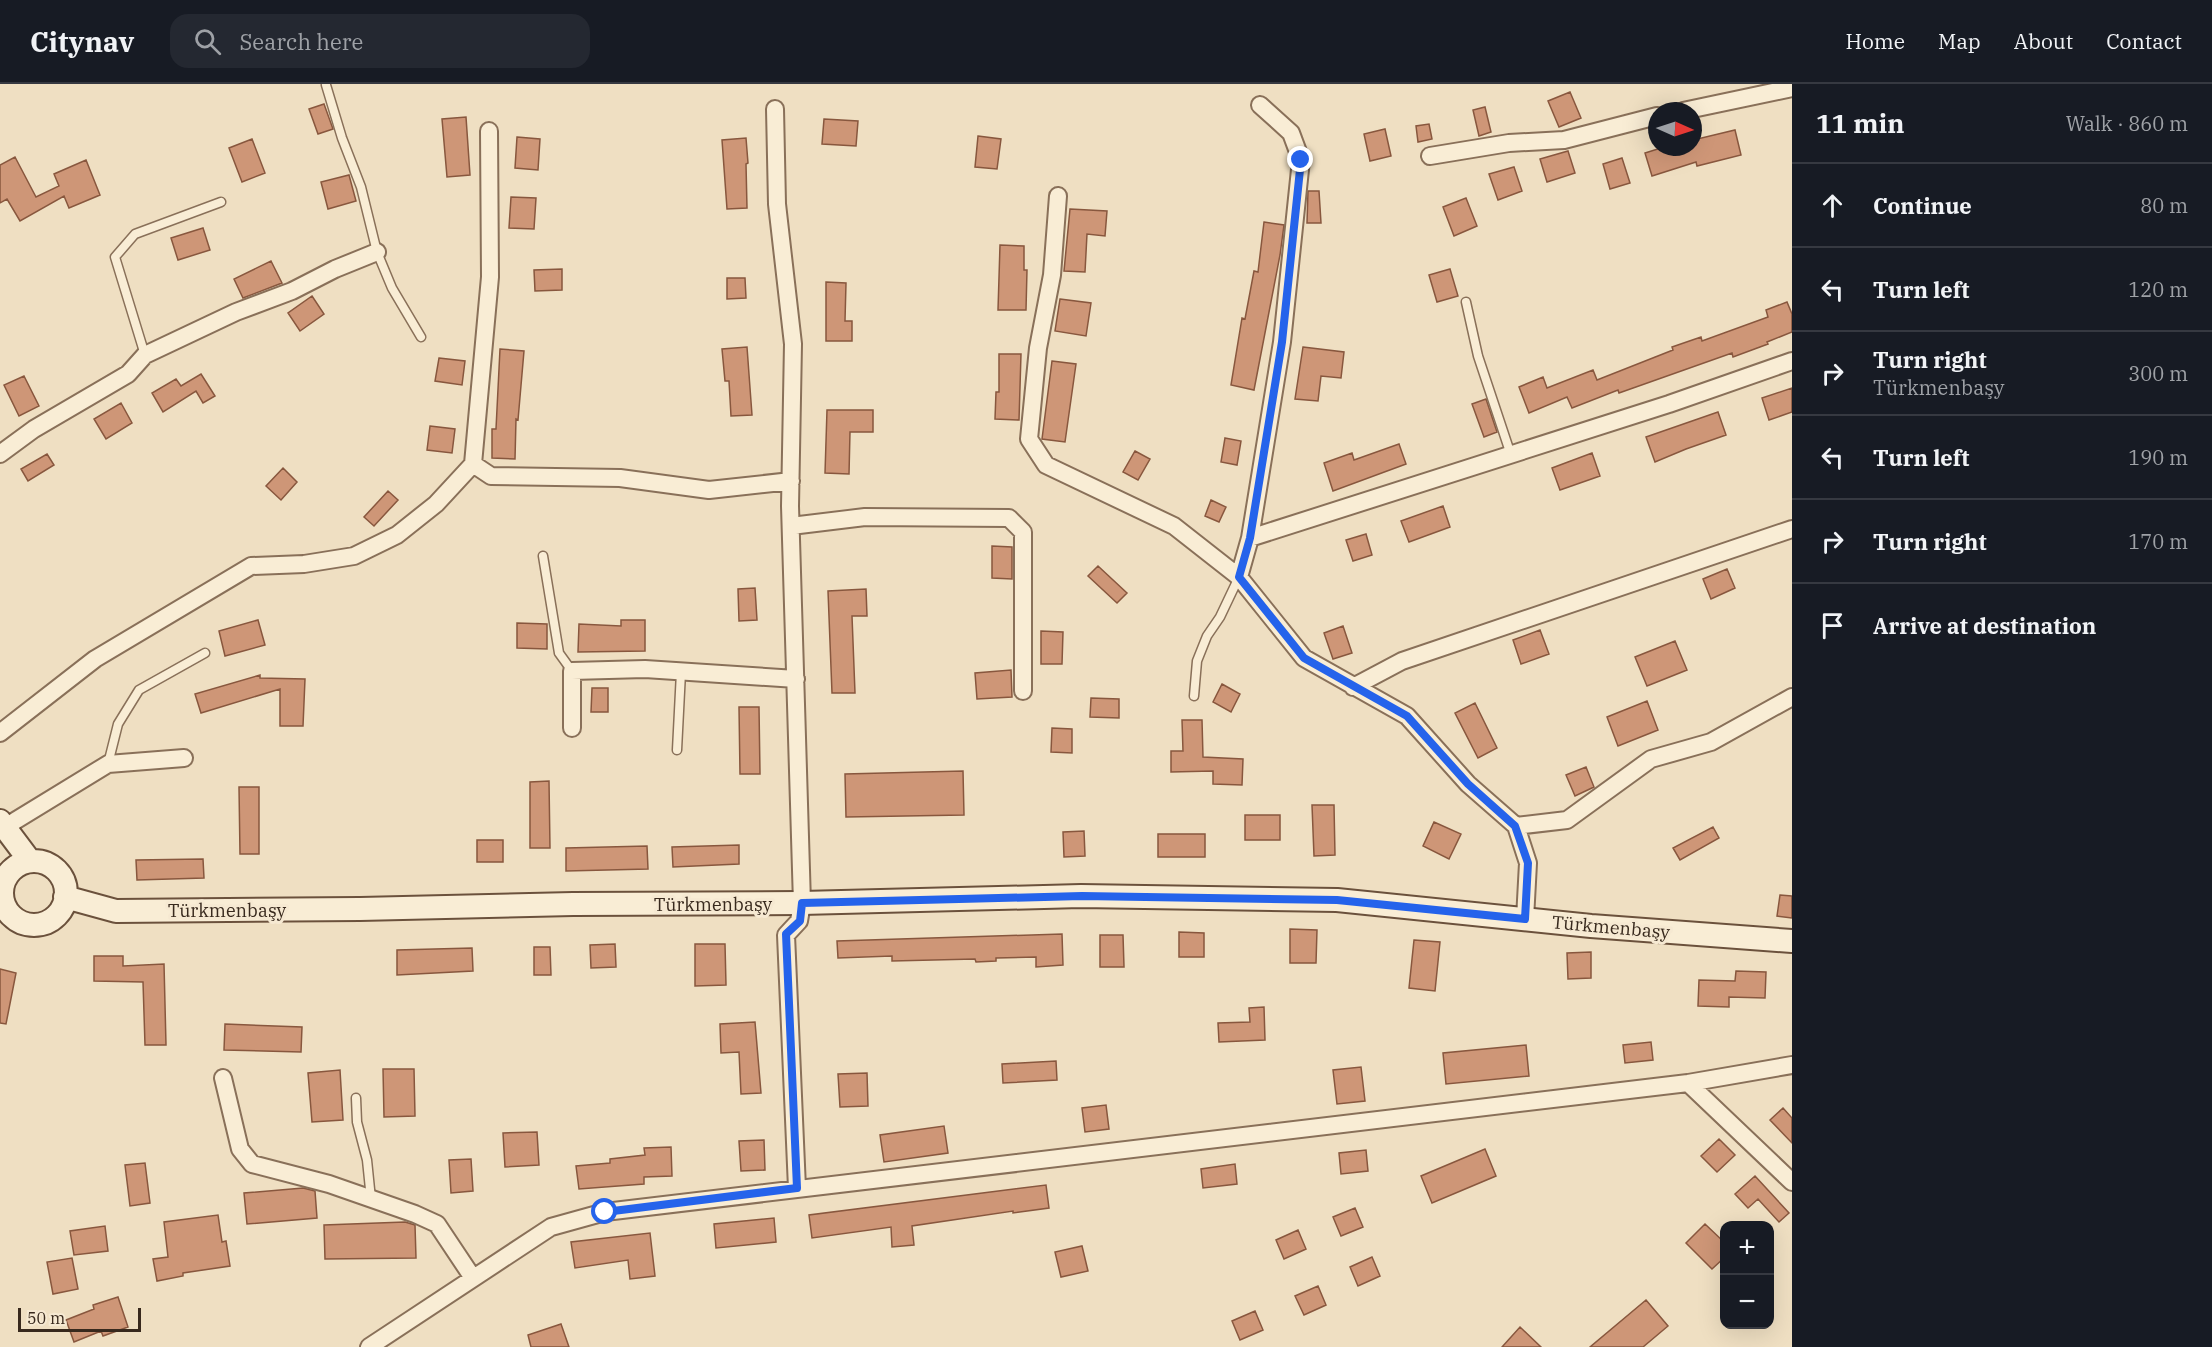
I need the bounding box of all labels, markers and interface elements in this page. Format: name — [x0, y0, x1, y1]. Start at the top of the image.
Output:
search box — [170, 14, 590, 68]
text: Citynav — [30, 23, 134, 60]
icon: search — [191, 25, 224, 58]
text: Search here — [239, 27, 363, 56]
text: Home — [1845, 27, 1905, 55]
text: Map — [1938, 27, 1981, 55]
text: About — [2014, 27, 2073, 55]
text: Contact — [2106, 27, 2182, 55]
north arrow — [1648, 102, 1702, 156]
text: 11 min — [1816, 106, 1904, 140]
text: Walk · 860 m — [2066, 110, 2188, 137]
route end — [1287, 146, 1313, 172]
icon: ahead — [1816, 189, 1849, 222]
text: Continue — [1873, 191, 1972, 220]
text: 80 m — [2140, 192, 2188, 219]
icon: left — [1816, 273, 1849, 306]
text: Turn left — [1873, 275, 1969, 304]
text: 120 m — [2128, 276, 2188, 303]
text: Turn right — [1873, 345, 1987, 374]
icon: right — [1816, 357, 1849, 390]
text: 300 m — [2128, 360, 2188, 387]
text: Türkmenbaşy — [1873, 374, 2005, 401]
icon: left — [1816, 441, 1849, 474]
text: Turn left — [1873, 443, 1969, 472]
text: 190 m — [2128, 444, 2188, 471]
icon: right — [1816, 525, 1849, 558]
text: Turn right — [1873, 527, 1987, 556]
text: 170 m — [2128, 528, 2188, 555]
icon: arrive — [1816, 609, 1849, 642]
text: Arrive at destination — [1873, 611, 2096, 640]
street label: Türkmenbaşy — [654, 893, 773, 916]
street label: Türkmenbaşy — [168, 899, 287, 922]
street label: Türkmenbaşy — [1551, 910, 1671, 944]
route start — [591, 1198, 617, 1224]
map controls — [1720, 1221, 1774, 1329]
button: + — [1720, 1221, 1774, 1275]
button: − — [1720, 1275, 1774, 1329]
scale bar — [18, 1305, 141, 1332]
text: 50 m — [27, 1308, 65, 1328]

